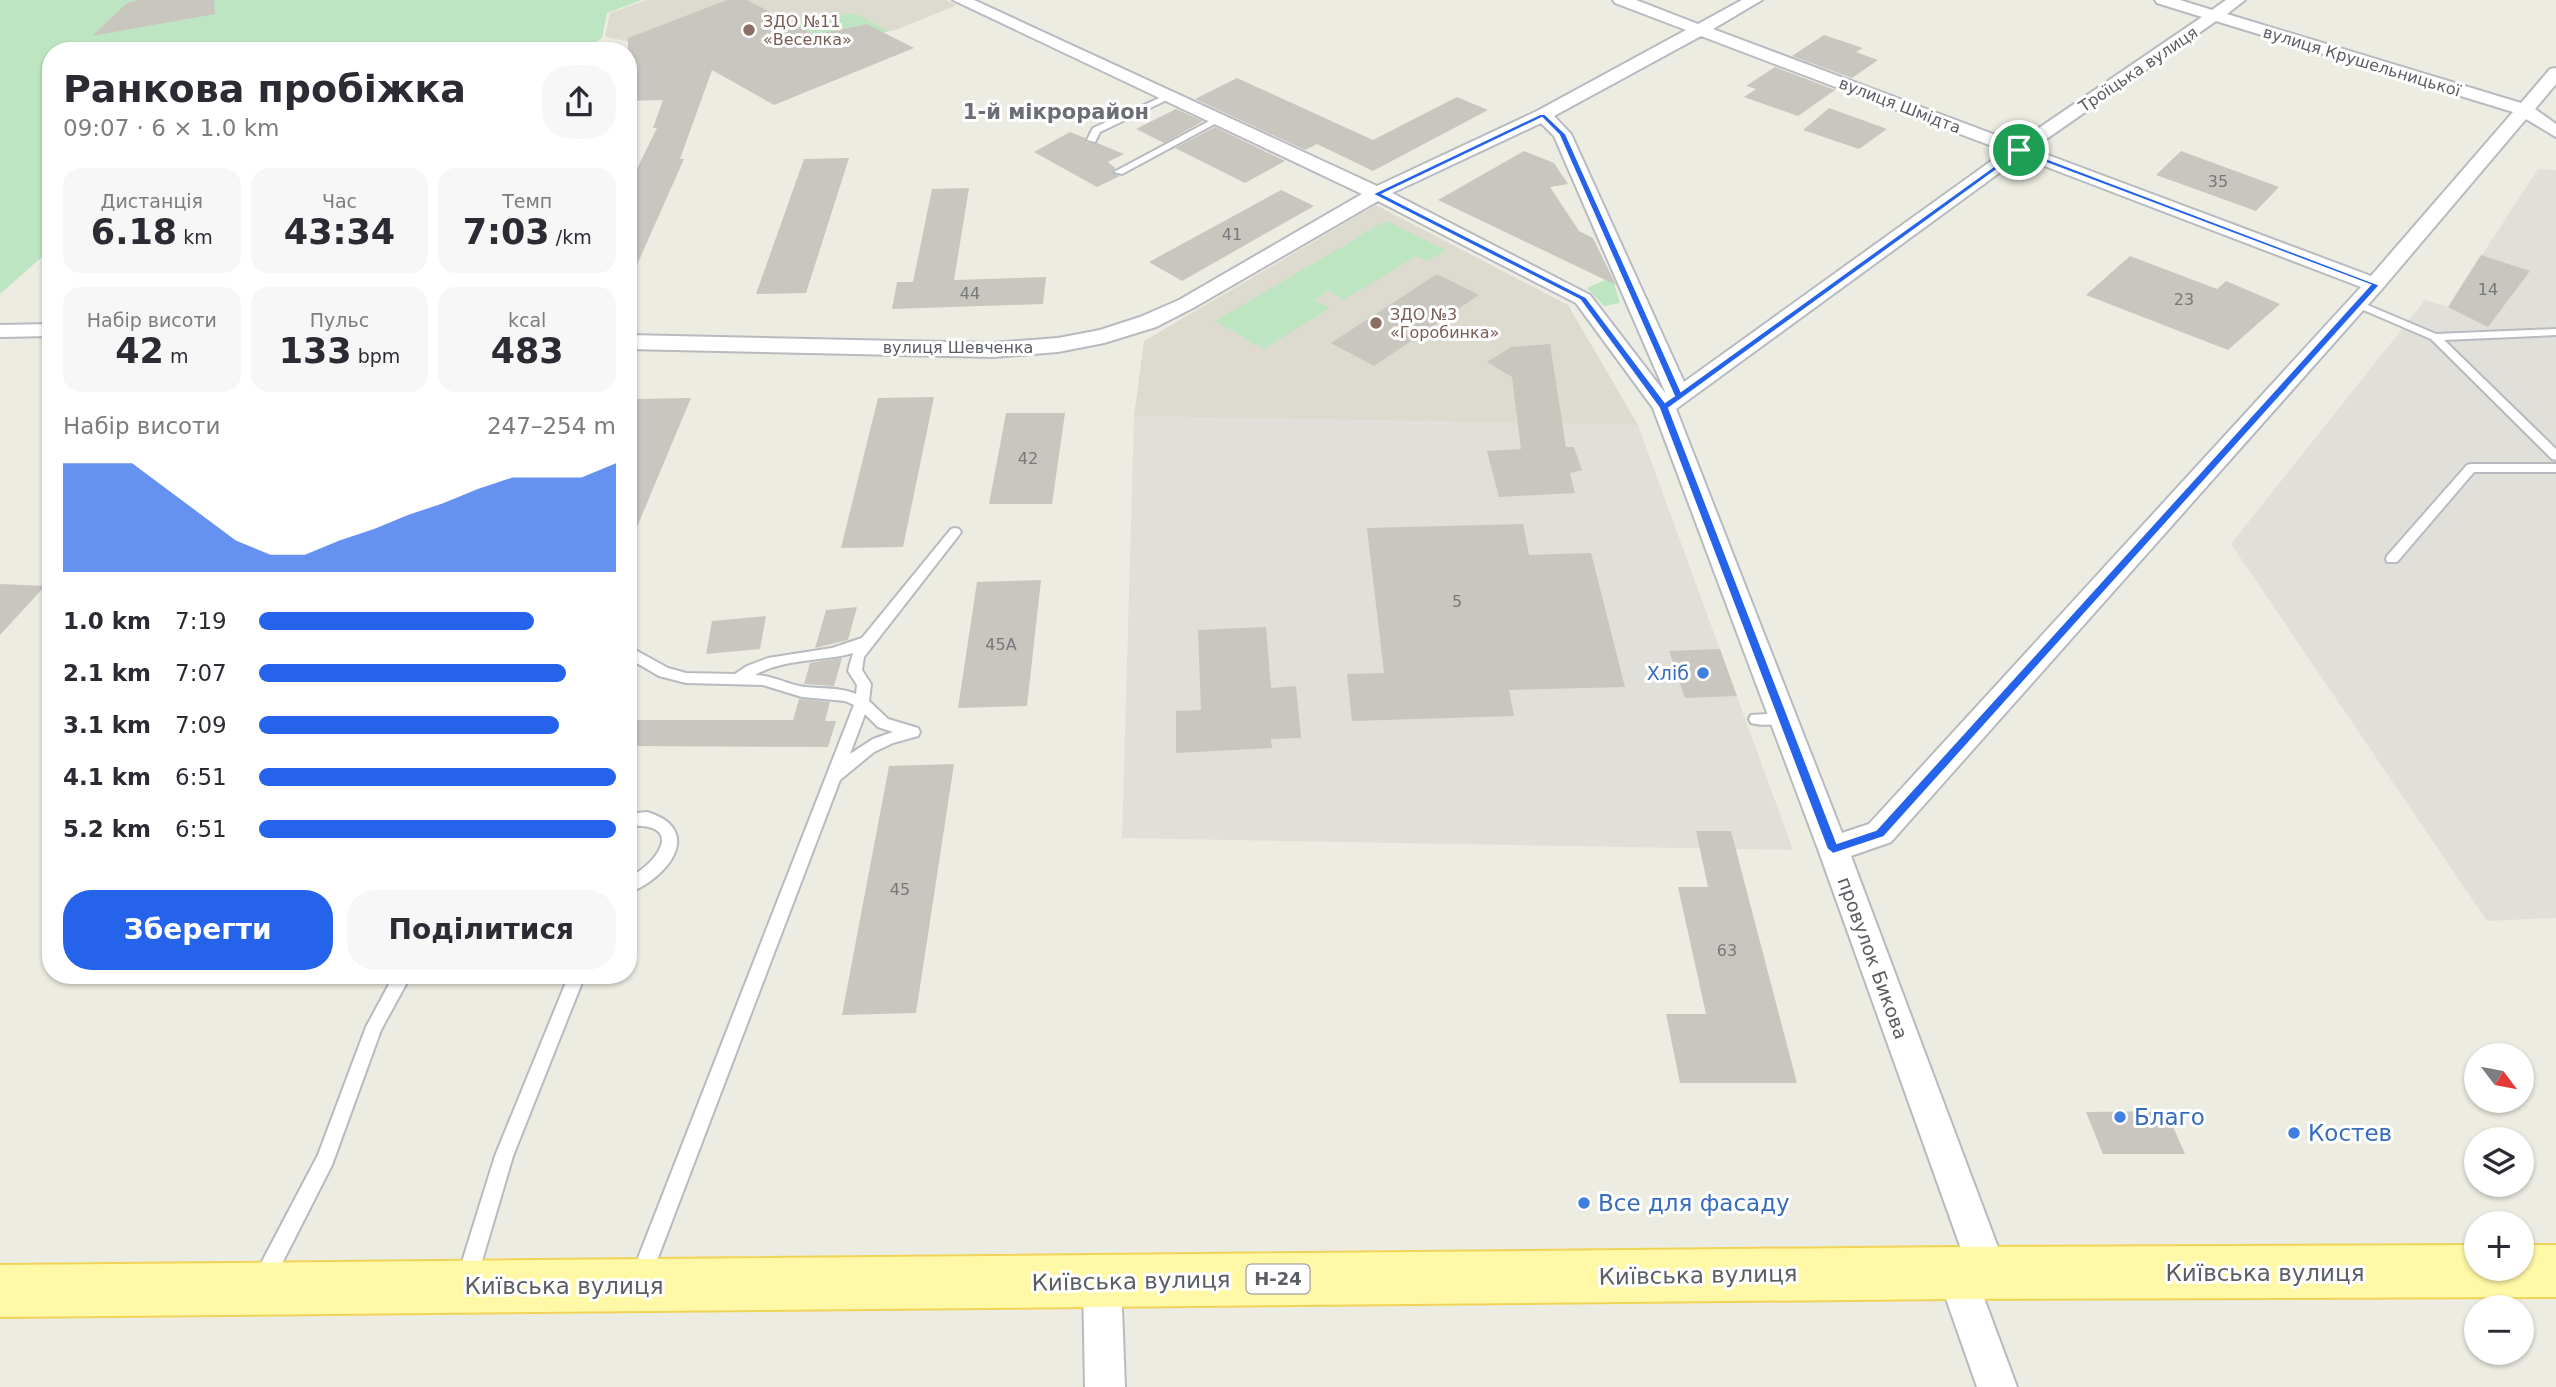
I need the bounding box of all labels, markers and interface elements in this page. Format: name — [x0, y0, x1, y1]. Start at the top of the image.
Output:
place label: ЗДО №11 «Веселка» — [763, 12, 852, 49]
marker: ЗДО №11 «Веселка» — [741, 22, 757, 38]
street label: вулиця Крушельницької — [2261, 22, 2463, 101]
street label: Троїцька вулиця — [2074, 23, 2201, 117]
button: share — [542, 65, 616, 139]
text: Ранкова пробіжка — [63, 67, 466, 111]
street label: вулиця Шмідта — [1836, 73, 1963, 137]
district label: 1-й мікрорайон — [963, 100, 1149, 124]
text: 09:07 · 6 × 1.0 km — [63, 115, 279, 141]
pin — [1989, 120, 2049, 180]
icon: arrive — [2000, 131, 2038, 169]
house number: 35 — [2208, 172, 2228, 191]
text: Дистанція — [101, 190, 203, 212]
text: Час — [322, 190, 357, 212]
text: Темп — [502, 190, 552, 212]
text: 6.18 — [91, 212, 177, 252]
text: 43:34 — [284, 212, 395, 252]
text: 7:03 — [463, 212, 550, 252]
house number: 41 — [1222, 225, 1242, 244]
text: km — [177, 226, 213, 248]
text: /km — [550, 226, 592, 248]
house number: 14 — [2478, 280, 2498, 299]
house number: 44 — [960, 284, 980, 303]
house number: 23 — [2174, 290, 2194, 309]
place label: ЗДО №3 «Горобинка» — [1390, 305, 1499, 342]
text: Набір висоти — [87, 309, 217, 331]
text: Пульс — [310, 309, 369, 331]
text: kcal — [508, 309, 546, 331]
marker: ЗДО №3 «Горобинка» — [1368, 315, 1384, 331]
text: 42 — [115, 331, 164, 371]
text: 133 — [279, 331, 352, 371]
text: 483 — [491, 331, 564, 371]
street label: вулиця Шевченка — [883, 338, 1033, 357]
text: m — [164, 345, 188, 367]
text: bpm — [352, 345, 400, 367]
text: Набір висоти — [63, 413, 220, 439]
text: 247–254 m — [487, 413, 616, 439]
house number: 42 — [1018, 449, 1038, 468]
house number: 5 — [1452, 592, 1462, 611]
text: 1.0 km — [63, 608, 151, 634]
text: 7:19 — [175, 608, 227, 634]
house number: 45А — [985, 635, 1017, 654]
text: 2.1 km — [63, 660, 151, 686]
text: 7:07 — [175, 660, 227, 686]
place label: Хліб — [1647, 662, 1689, 684]
marker: Хліб — [1695, 665, 1711, 681]
text: 3.1 km — [63, 712, 151, 738]
text: 7:09 — [175, 712, 227, 738]
text: 4.1 km — [63, 764, 151, 790]
text: 6:51 — [175, 764, 227, 790]
text: 5.2 km — [63, 816, 151, 842]
text: 6:51 — [175, 816, 227, 842]
street label: провулок Бикова — [1833, 874, 1913, 1042]
house number: 45 — [890, 880, 910, 899]
button: Зберегти — [63, 890, 333, 970]
button: Поділитися — [347, 890, 616, 970]
house number: 63 — [1717, 941, 1737, 960]
north arrow — [2464, 1043, 2534, 1113]
map controls — [2464, 1043, 2534, 1365]
place label: Благо — [2134, 1104, 2205, 1130]
marker: Благо — [2112, 1109, 2128, 1125]
place label: Костев — [2308, 1120, 2392, 1146]
marker: Костев — [2286, 1125, 2302, 1141]
button: layers — [2464, 1127, 2534, 1197]
place label: Все для фасаду — [1598, 1190, 1790, 1216]
marker: Все для фасаду — [1576, 1195, 1592, 1211]
button: + — [2464, 1211, 2534, 1281]
street label: Київська вулиця — [1598, 1260, 1798, 1290]
street label: Київська вулиця — [2165, 1260, 2365, 1286]
road number: Н-24 — [1246, 1264, 1310, 1294]
street label: Київська вулиця — [1031, 1266, 1231, 1296]
street label: Київська вулиця — [464, 1273, 664, 1299]
button: − — [2464, 1295, 2534, 1365]

